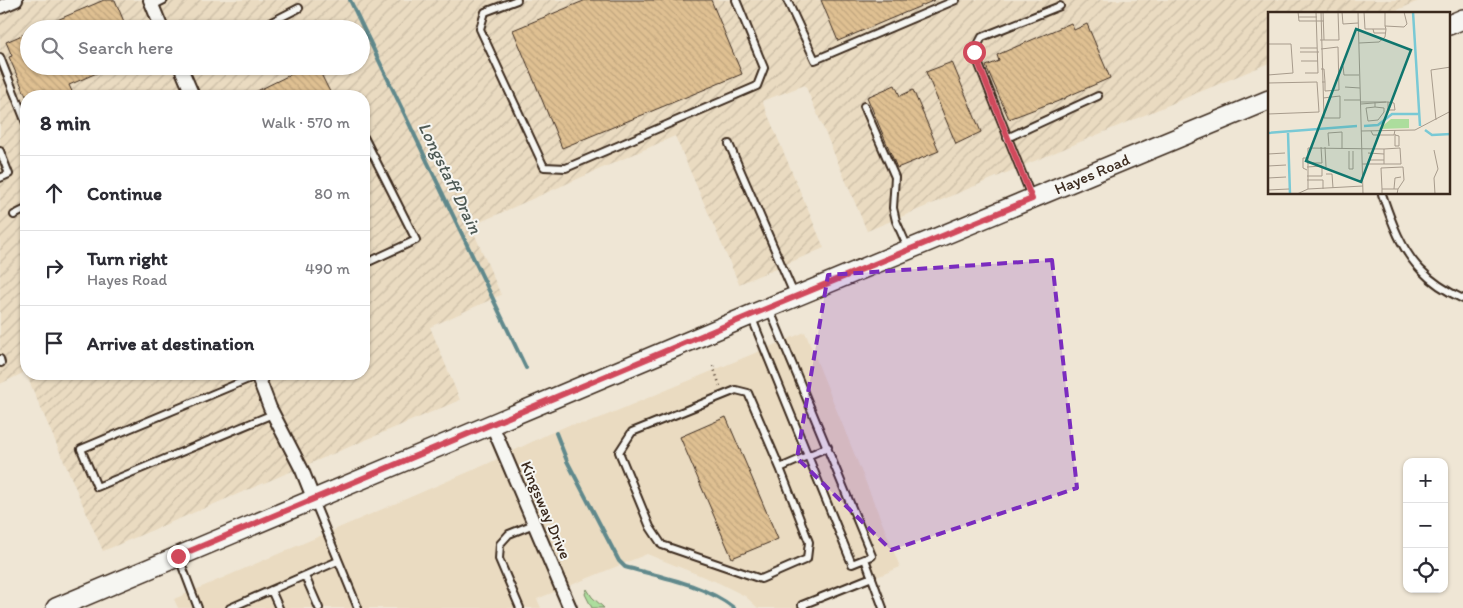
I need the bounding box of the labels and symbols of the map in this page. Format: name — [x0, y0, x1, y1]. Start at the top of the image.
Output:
inset map — [1268, 12, 1450, 195]
route start — [963, 41, 986, 64]
water label: Longstaff Drain — [414, 119, 487, 238]
street label: Hayes Road — [1051, 149, 1133, 198]
street label: Kingsway Drive — [517, 458, 575, 562]
route end — [167, 545, 190, 568]

